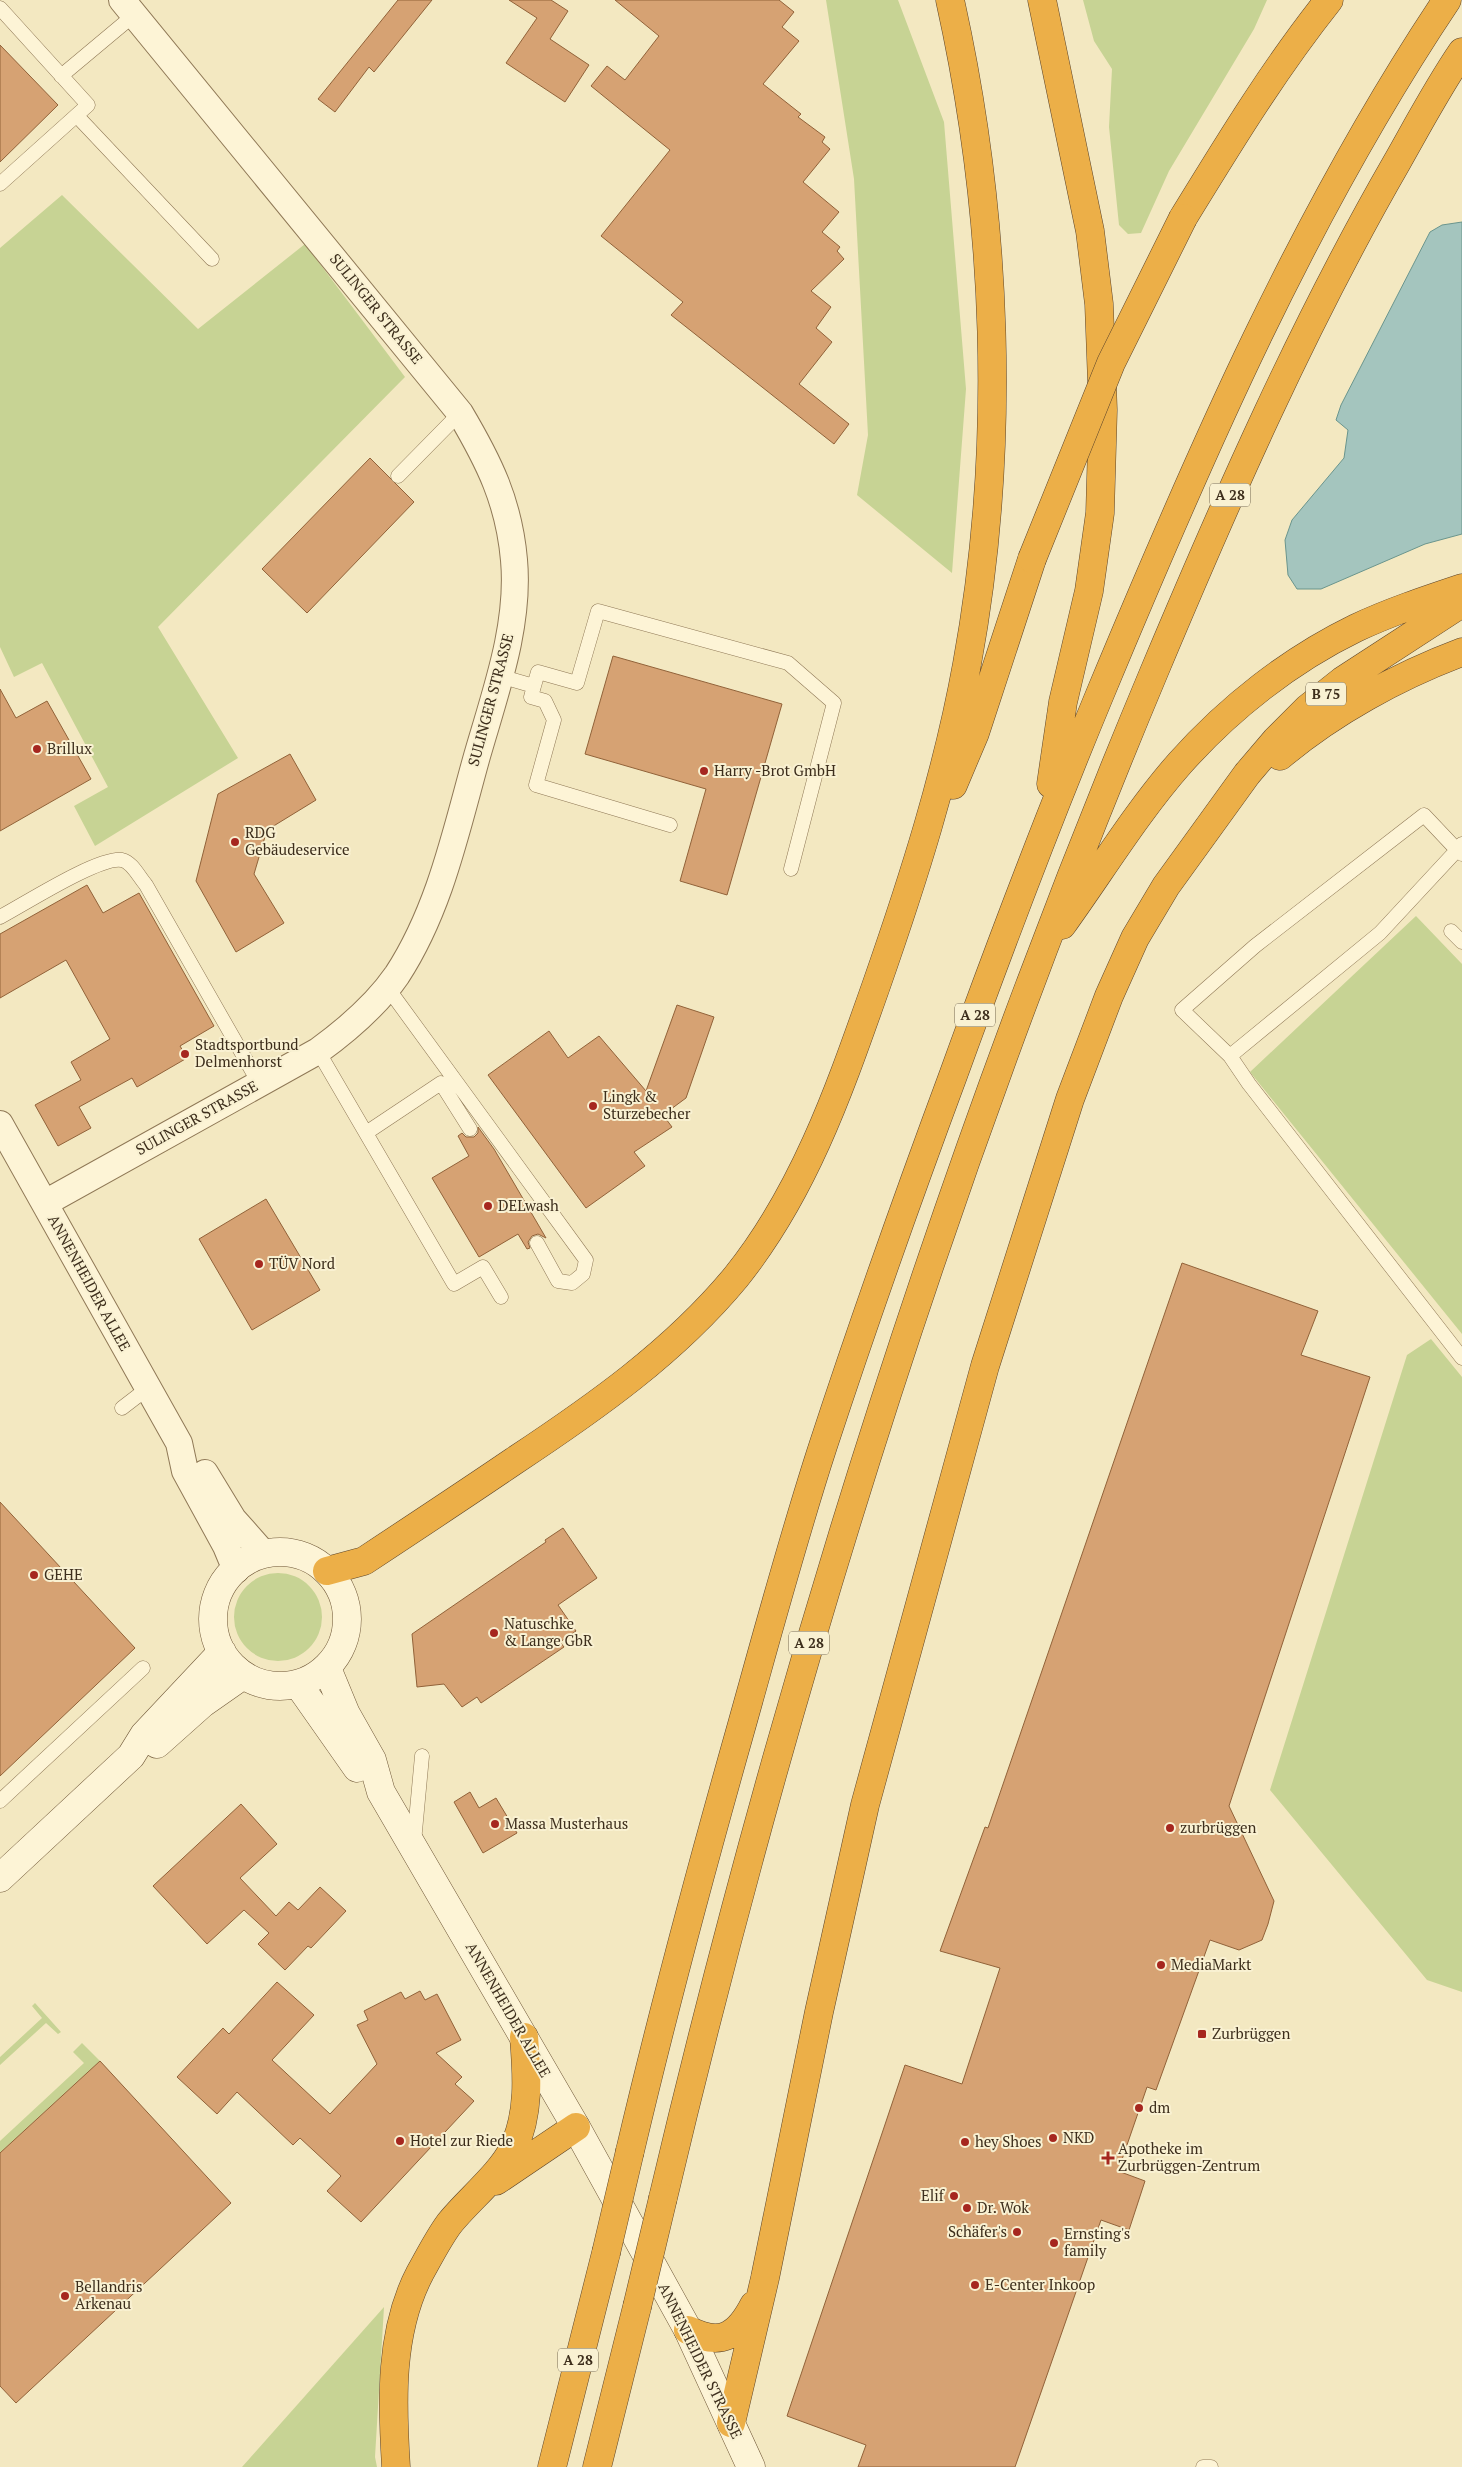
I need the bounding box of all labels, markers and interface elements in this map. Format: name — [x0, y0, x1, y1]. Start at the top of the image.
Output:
street label: SULINGER STRASSE — [326, 249, 428, 368]
road number: A 28 — [1210, 484, 1250, 506]
street label: SULINGER STRASSE — [463, 631, 517, 768]
road number: B 75 — [1306, 682, 1346, 706]
place label: Brillux — [47, 738, 92, 758]
marker: Brillux — [31, 743, 43, 755]
place label: Harry -Brot GmbH — [714, 760, 836, 780]
marker: Harry -Brot GmbH — [698, 765, 710, 777]
place label: RDG Gebäudeservice — [245, 822, 350, 859]
marker: RDG Gebäudeservice — [229, 836, 241, 848]
road number: A 28 — [955, 1004, 995, 1026]
place label: Stadtsportbund Delmenhorst — [195, 1034, 299, 1071]
marker: Stadtsportbund Delmenhorst — [179, 1048, 191, 1060]
street label: SULINGER STRASSE — [132, 1075, 261, 1159]
place label: Lingk & Sturzebecher — [603, 1086, 691, 1123]
marker: Lingk & Sturzebecher — [587, 1100, 599, 1112]
place label: DELwash — [498, 1195, 559, 1215]
marker: DELwash — [482, 1200, 494, 1212]
street label: ANNENHEIDER ALLEE — [44, 1211, 136, 1354]
place label: TÜV Nord — [269, 1253, 335, 1273]
marker: TÜV Nord — [253, 1258, 265, 1270]
place label: GEHE — [44, 1564, 83, 1584]
marker: GEHE — [28, 1569, 40, 1581]
place label: Natuschke & Lange GbR — [504, 1613, 593, 1650]
marker: Natuschke & Lange GbR — [488, 1627, 500, 1639]
road number: A 28 — [789, 1632, 829, 1655]
place label: Massa Musterhaus — [505, 1813, 628, 1833]
place label: zurbrüggen — [1180, 1817, 1257, 1837]
marker: Massa Musterhaus — [489, 1818, 501, 1830]
marker: zurbrüggen — [1164, 1822, 1176, 1834]
street label: ANNENHEIDER ALLEE — [462, 1938, 556, 2081]
place label: MediaMarkt — [1171, 1954, 1252, 1974]
marker: MediaMarkt — [1155, 1959, 1167, 1971]
place label: Zurbrüggen — [1212, 2023, 1290, 2043]
marker: Zurbrüggen — [1196, 2028, 1208, 2040]
place label: dm — [1149, 2097, 1170, 2117]
marker: dm — [1133, 2102, 1145, 2114]
place label: NKD — [1063, 2127, 1094, 2147]
place label: Hotel zur Riede — [410, 2130, 513, 2150]
place label: hey Shoes — [975, 2131, 1041, 2151]
marker: NKD — [1047, 2132, 1059, 2144]
marker: Hotel zur Riede — [394, 2135, 406, 2147]
marker: hey Shoes — [959, 2136, 971, 2148]
place label: Apotheke im Zurbrüggen-Zentrum — [1118, 2138, 1260, 2175]
marker: Apotheke im Zurbrüggen-Zentrum — [1102, 2152, 1114, 2164]
place label: Elif — [921, 2185, 945, 2205]
marker: Elif — [948, 2190, 960, 2202]
place label: Dr. Wok — [977, 2197, 1029, 2217]
marker: Dr. Wok — [961, 2202, 973, 2214]
place label: Schäfer's — [948, 2221, 1007, 2241]
place label: Ernsting's family — [1064, 2223, 1130, 2260]
marker: Schäfer's — [1011, 2226, 1023, 2238]
marker: Ernsting's family — [1048, 2237, 1060, 2249]
place label: E-Center Inkoop — [985, 2274, 1095, 2294]
place label: Bellandris Arkenau — [75, 2276, 142, 2313]
street label: ANNENHEIDER STRASSE — [654, 2279, 747, 2442]
marker: E-Center Inkoop — [969, 2279, 981, 2291]
marker: Bellandris Arkenau — [59, 2290, 71, 2302]
road number: A 28 — [558, 2348, 598, 2372]

